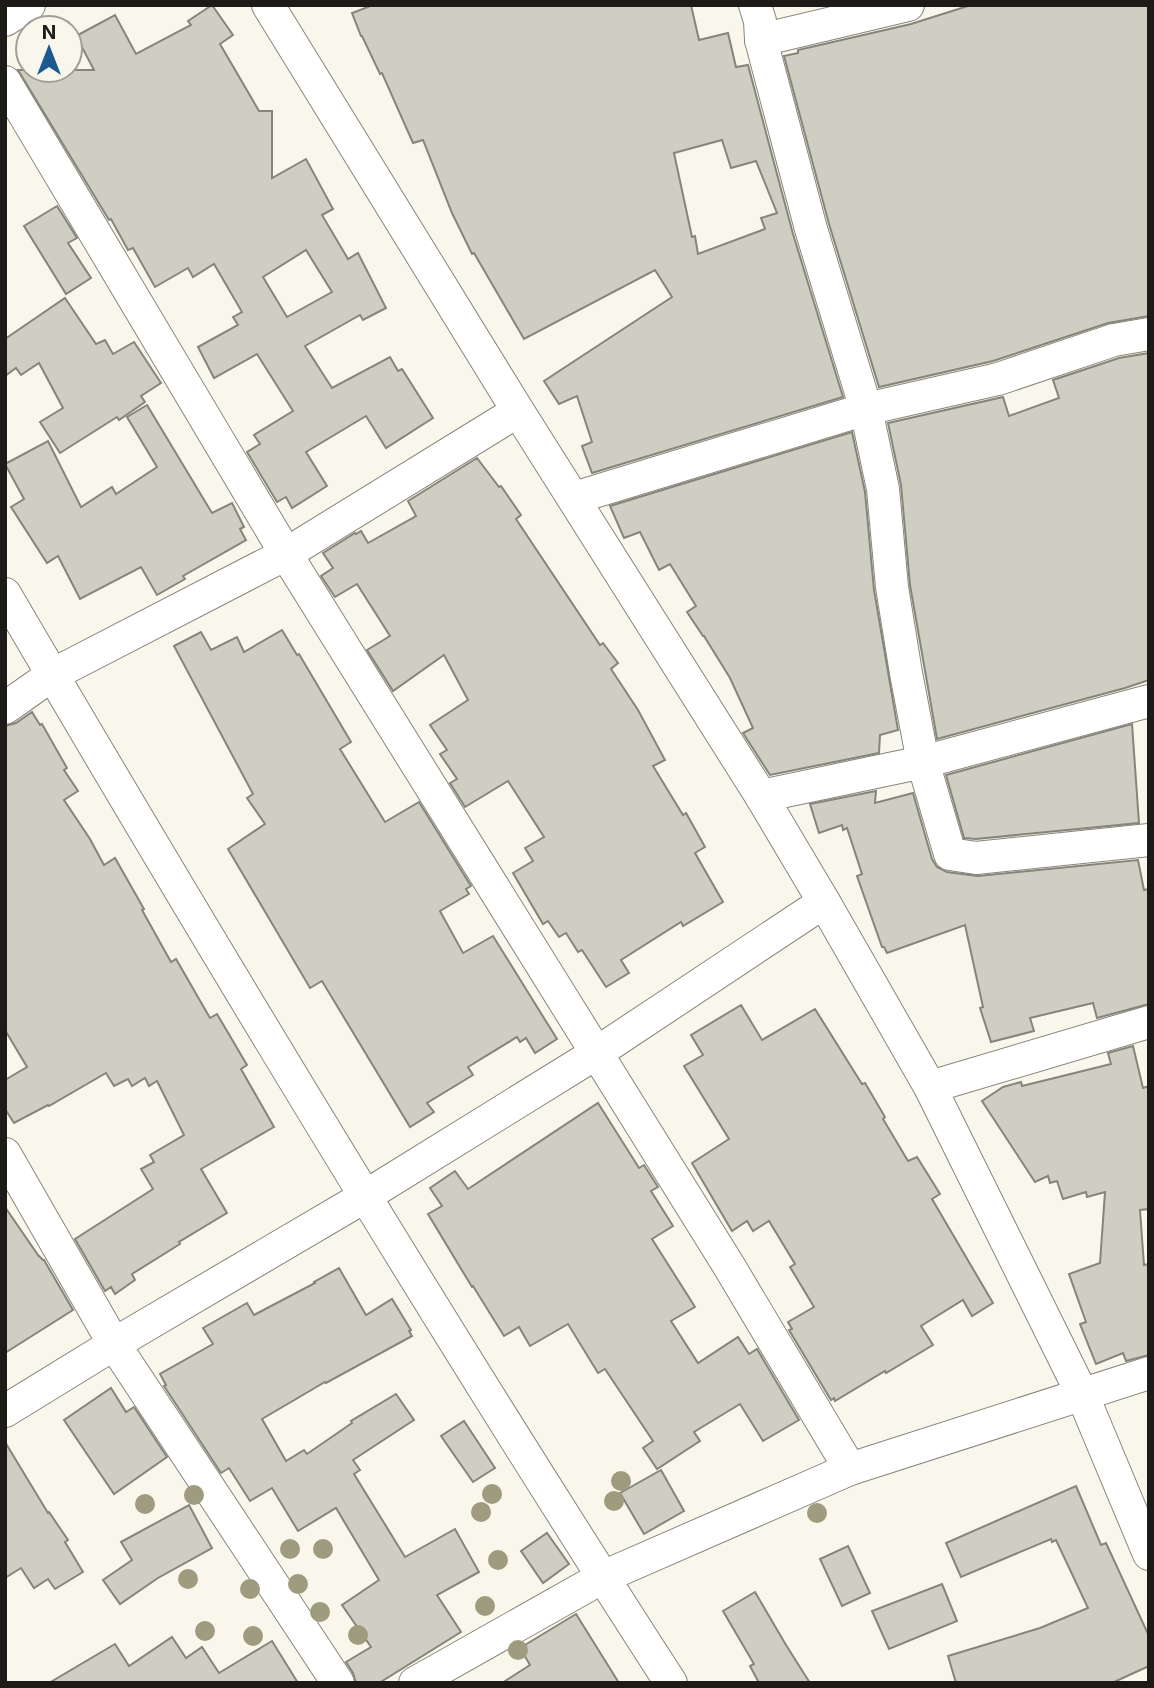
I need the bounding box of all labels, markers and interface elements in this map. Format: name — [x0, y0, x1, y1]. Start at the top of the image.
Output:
north arrow — [14, 14, 84, 84]
text: N — [42, 21, 56, 44]

